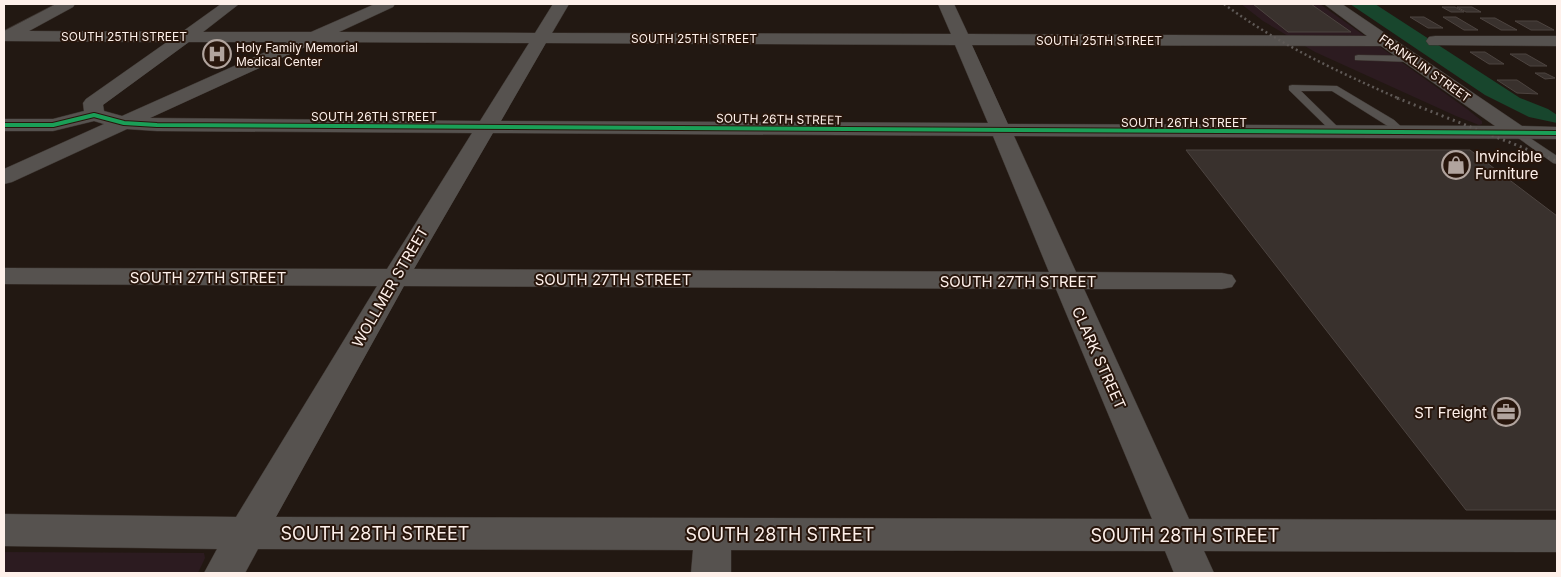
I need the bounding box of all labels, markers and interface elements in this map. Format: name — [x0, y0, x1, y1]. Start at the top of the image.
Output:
street label: SOUTH 25TH STREET — [61, 29, 187, 44]
street label: SOUTH 25TH STREET — [631, 31, 757, 46]
street label: FRANKLIN STREET — [1376, 31, 1474, 105]
street label: SOUTH 25TH STREET — [1036, 33, 1162, 48]
hospital icon: Holy Family Memorial Medical Center — [202, 39, 232, 69]
place label: Holy Family Memorial Medical Center — [236, 40, 358, 69]
street label: SOUTH 26TH STREET — [311, 109, 437, 124]
street label: SOUTH 26TH STREET — [716, 110, 842, 128]
street label: SOUTH 26TH STREET — [1121, 115, 1247, 130]
place label: Invincible Furniture — [1475, 147, 1542, 183]
shop icon: Invincible Furniture — [1441, 150, 1471, 180]
street label: WOLLMER STREET — [348, 223, 432, 351]
street label: SOUTH 27TH STREET — [130, 268, 286, 287]
street label: SOUTH 27TH STREET — [535, 270, 691, 289]
street label: SOUTH 27TH STREET — [940, 272, 1096, 291]
street label: CLARK STREET — [1068, 304, 1130, 412]
office icon: ST Freight — [1491, 397, 1521, 427]
place label: ST Freight — [1414, 403, 1487, 422]
street label: SOUTH 28TH STREET — [281, 523, 469, 544]
street label: SOUTH 28TH STREET — [686, 524, 874, 545]
street label: SOUTH 28TH STREET — [1091, 525, 1279, 546]

